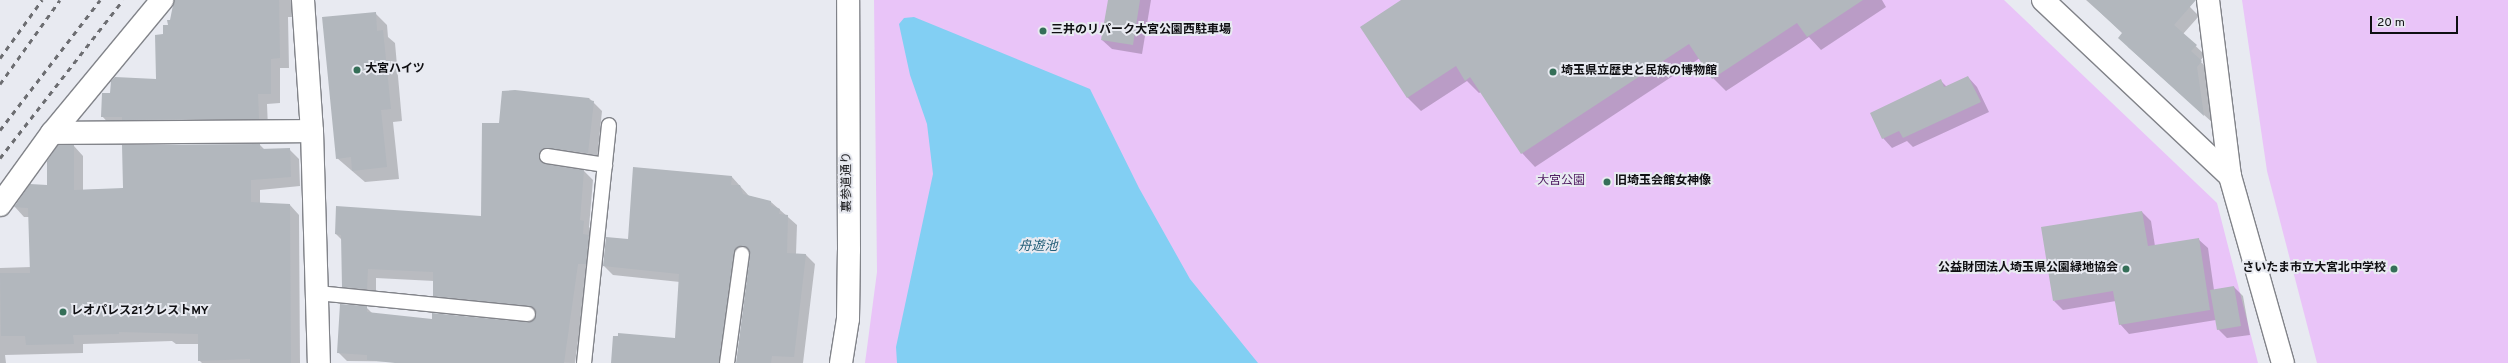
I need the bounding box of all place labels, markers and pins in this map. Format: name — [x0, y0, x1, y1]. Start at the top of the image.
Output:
place label: 三井のリパーク大宮公園西駐車場 — [1051, 24, 1231, 38]
marker: 三井のリパーク大宮公園西駐車場 — [1038, 26, 1048, 36]
place label: 大宮ハイツ — [365, 63, 425, 77]
marker: 大宮ハイツ — [352, 65, 362, 75]
place label: 埼玉県立歴史と民族の博物館 — [1561, 65, 1717, 79]
marker: 埼玉県立歴史と民族の博物館 — [1548, 67, 1558, 77]
place label: 旧埼玉会館女神像 — [1615, 175, 1711, 189]
marker: 旧埼玉会館女神像 — [1602, 177, 1612, 187]
place label: 公益財団法人埼玉県公園緑地協会 — [1938, 262, 2118, 276]
place label: さいたま市立大宮北中学校 — [2242, 262, 2386, 276]
marker: 公益財団法人埼玉県公園緑地協会 — [2121, 264, 2131, 274]
marker: さいたま市立大宮北中学校 — [2389, 264, 2399, 274]
place label: レオパレス21クレストMY — [71, 305, 209, 319]
marker: レオパレス21クレストMY — [58, 307, 68, 317]

